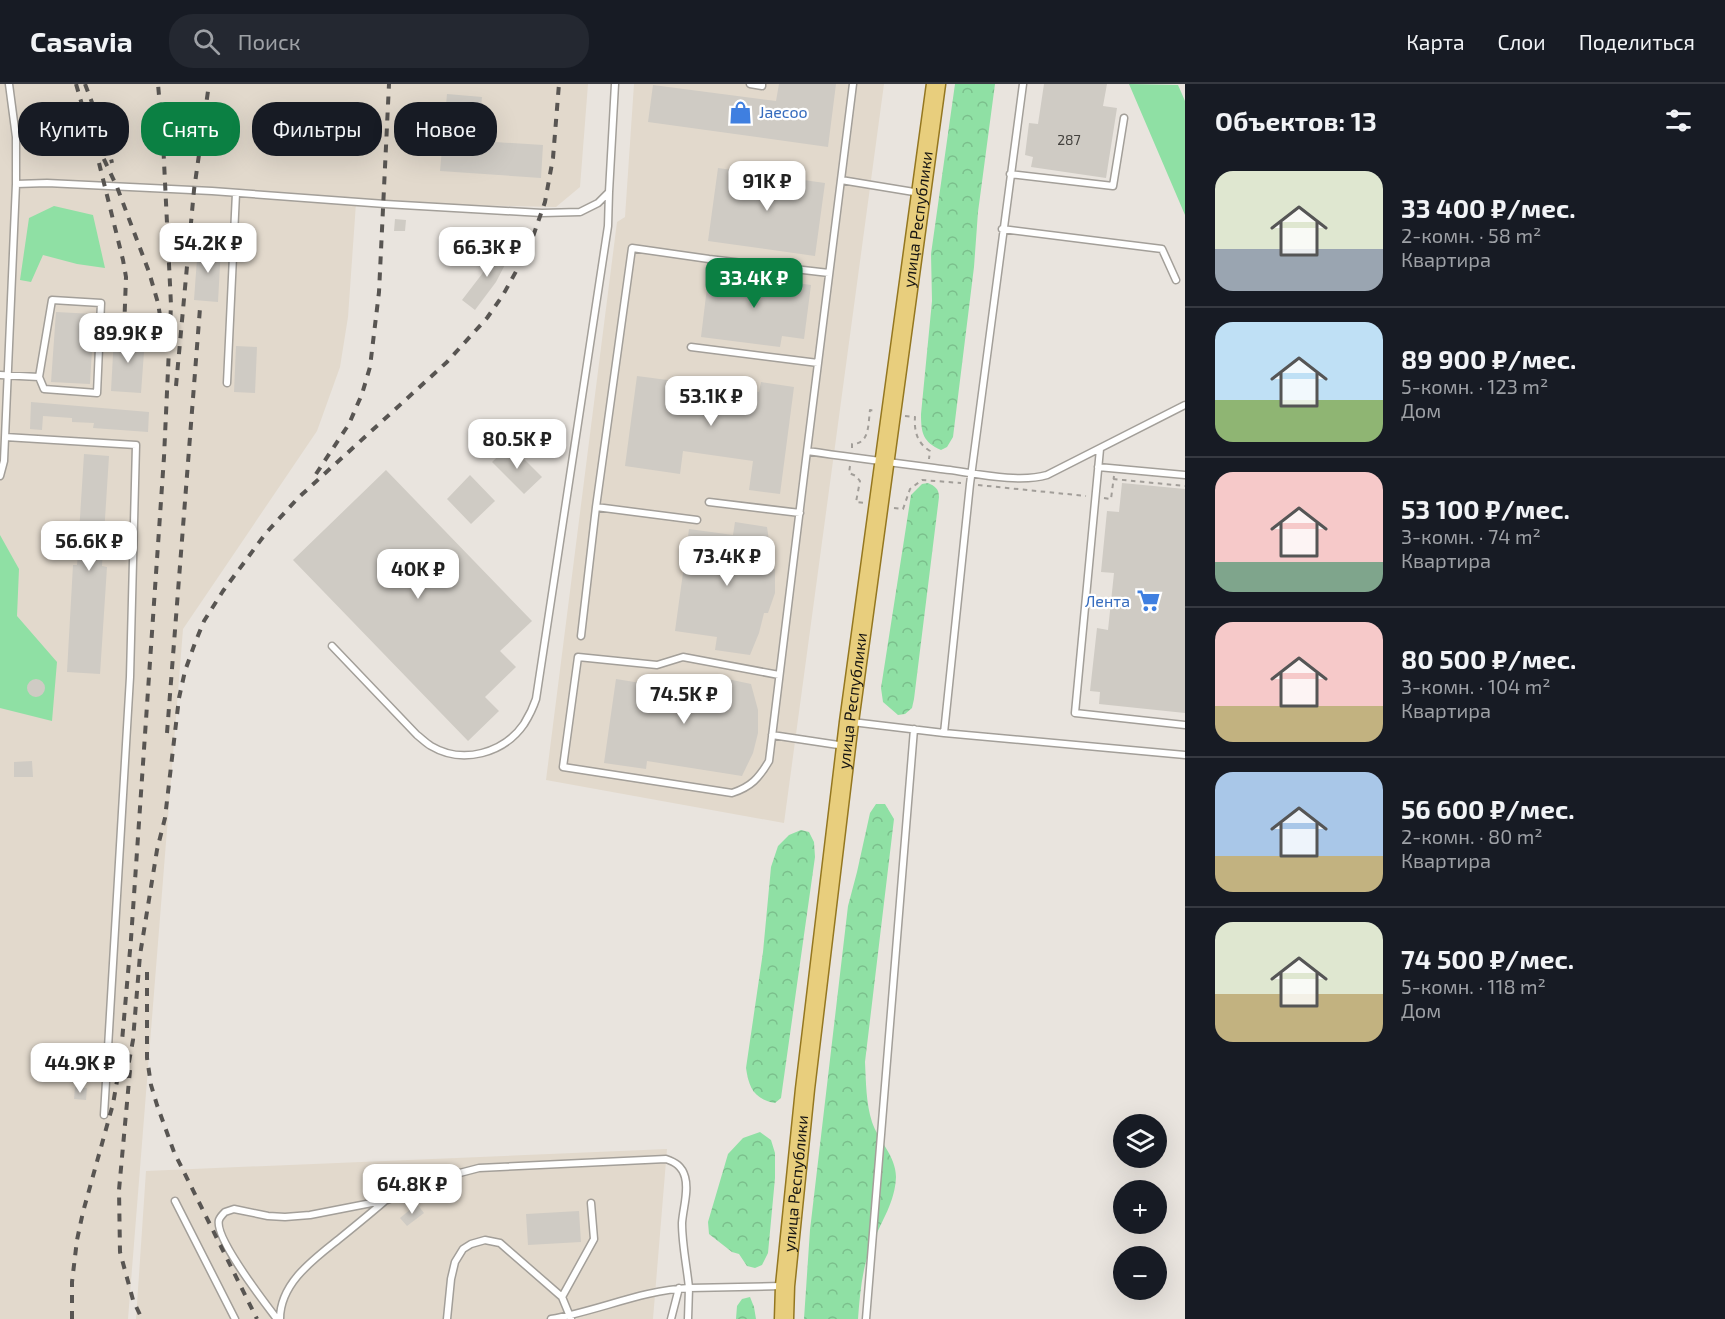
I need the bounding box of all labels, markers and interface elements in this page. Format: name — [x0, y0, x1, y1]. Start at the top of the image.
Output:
search box — [169, 14, 589, 68]
text: Casavia — [30, 24, 133, 58]
icon: search — [190, 25, 223, 58]
text: Поиск — [238, 28, 301, 54]
text: Карта — [1406, 29, 1465, 54]
text: Слои — [1498, 29, 1546, 54]
text: Поделиться — [1579, 29, 1695, 54]
shop icon: Jaecoo — [728, 99, 754, 125]
chip: Купить — [18, 102, 129, 156]
chip: Снять — [141, 102, 240, 156]
chip: Фильтры — [252, 102, 382, 156]
chip: Новое — [394, 102, 497, 156]
place label: Jaecoo — [759, 102, 808, 121]
icon: filters — [1662, 104, 1695, 137]
text: Объектов: 13 — [1215, 105, 1377, 136]
house number: 287 — [1057, 131, 1081, 148]
street label: улица Республики — [898, 150, 936, 289]
pin: 91K ₽ — [725, 161, 809, 212]
text: 91K ₽ — [742, 168, 792, 192]
text: 33 400 ₽/мес. — [1401, 192, 1576, 223]
icon: home — [1263, 195, 1335, 267]
pin: 54.2K ₽ — [153, 223, 263, 274]
text: 2-комн. · 58 m² — [1401, 223, 1541, 247]
pin: 66.3K ₽ — [432, 227, 542, 278]
text: 54.2K ₽ — [174, 230, 242, 254]
text: 66.3K ₽ — [453, 234, 521, 258]
text: Квартира — [1401, 247, 1491, 271]
pin: 33.4K ₽ — [699, 258, 809, 309]
text: 33.4K ₽ — [720, 265, 788, 289]
pin: 89.9K ₽ — [73, 313, 183, 364]
text: 89.9K ₽ — [93, 320, 163, 344]
text: 89 900 ₽/мес. — [1401, 343, 1576, 374]
icon: home — [1263, 346, 1335, 418]
text: 5-комн. · 123 m² — [1401, 374, 1548, 398]
pin: 53.1K ₽ — [656, 376, 766, 427]
text: 53.1K ₽ — [679, 383, 743, 407]
text: Дом — [1401, 398, 1441, 422]
pin: 80.5K ₽ — [462, 419, 572, 470]
text: 80.5K ₽ — [482, 426, 552, 450]
text: 53 100 ₽/мес. — [1401, 493, 1570, 524]
icon: home — [1263, 496, 1335, 568]
pin: 56.6K ₽ — [34, 521, 144, 572]
text: 3-комн. · 74 m² — [1401, 524, 1541, 548]
text: 56.6K ₽ — [55, 528, 123, 552]
pin: 73.4K ₽ — [672, 536, 782, 587]
text: 73.4K ₽ — [693, 543, 761, 567]
text: Квартира — [1401, 548, 1491, 572]
pin: 40K ₽ — [376, 549, 460, 600]
text: 40K ₽ — [391, 556, 445, 580]
supermarket icon: Лента — [1135, 588, 1161, 614]
place label: Лента — [1085, 591, 1130, 610]
street label: улица Республики — [833, 631, 870, 770]
text: 80 500 ₽/мес. — [1401, 643, 1576, 674]
icon: home — [1263, 646, 1335, 718]
pin: 74.5K ₽ — [629, 674, 739, 725]
text: 3-комн. · 104 m² — [1401, 674, 1551, 698]
text: 74.5K ₽ — [650, 681, 718, 705]
text: Квартира — [1401, 698, 1491, 722]
text: 56 600 ₽/мес. — [1401, 793, 1575, 824]
icon: home — [1263, 796, 1335, 868]
text: 2-комн. · 80 m² — [1401, 824, 1543, 848]
text: Квартира — [1401, 848, 1491, 872]
text: 74 500 ₽/мес. — [1401, 943, 1574, 974]
icon: home — [1263, 946, 1335, 1018]
text: 5-комн. · 118 m² — [1401, 974, 1546, 998]
text: Дом — [1401, 998, 1441, 1022]
pin: 44.9K ₽ — [25, 1043, 135, 1094]
text: 44.9K ₽ — [45, 1050, 115, 1074]
street label: улица Республики — [779, 1114, 811, 1253]
map controls — [1113, 1114, 1167, 1300]
button: layers — [1113, 1114, 1167, 1168]
pin: 64.8K ₽ — [357, 1164, 467, 1215]
text: 64.8K ₽ — [377, 1171, 447, 1195]
button: + — [1113, 1180, 1167, 1234]
button: − — [1113, 1246, 1167, 1300]

